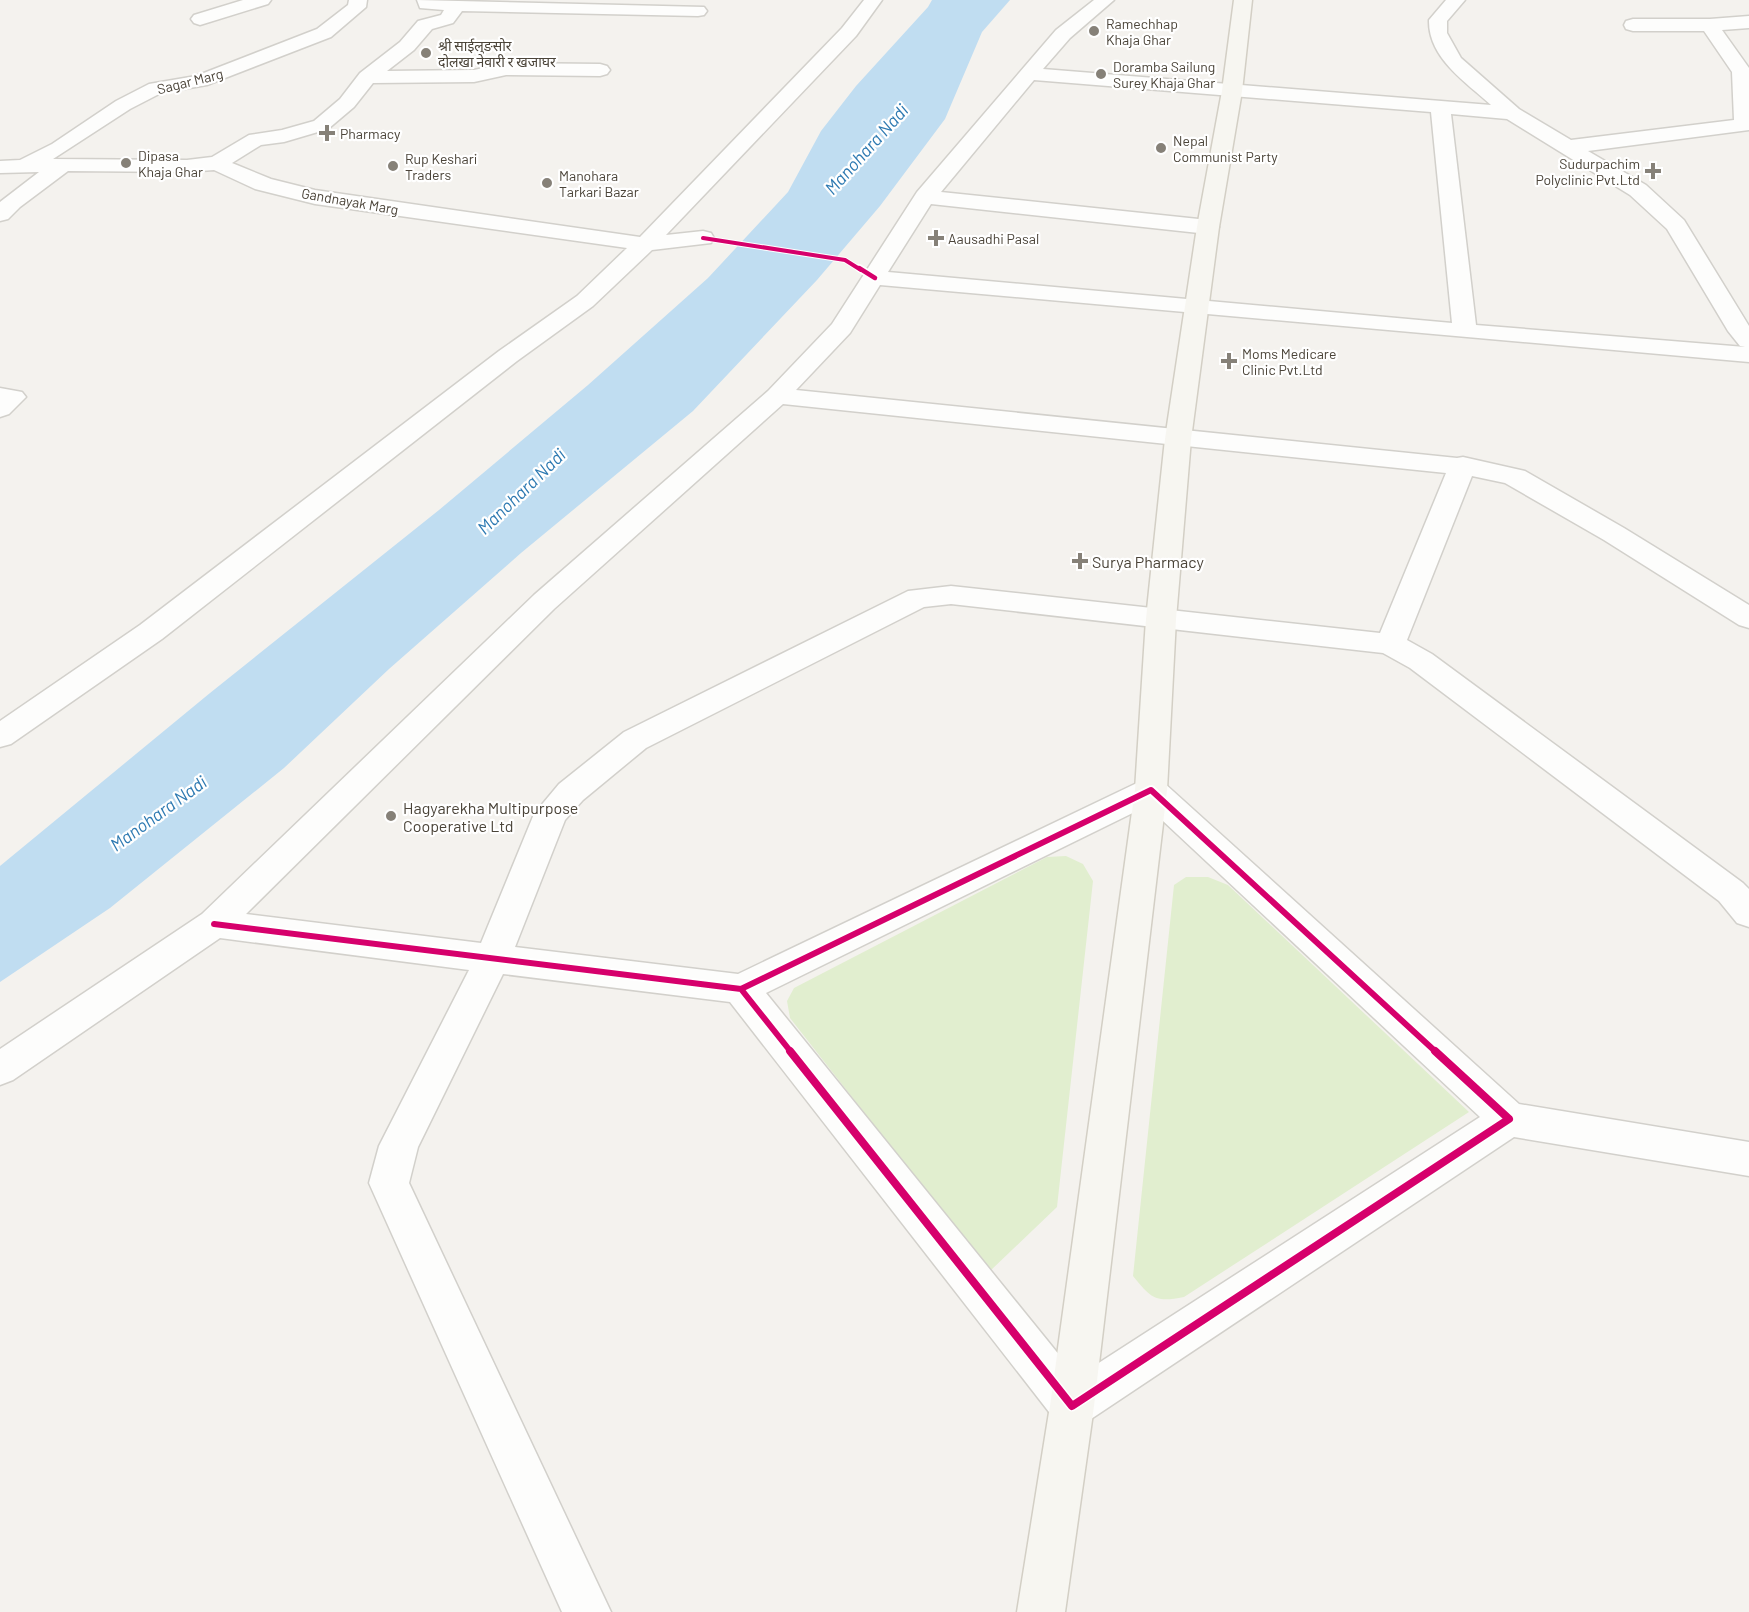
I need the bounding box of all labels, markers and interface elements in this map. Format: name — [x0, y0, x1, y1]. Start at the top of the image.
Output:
place label: Ramechhap Khaja Ghar — [1106, 15, 1178, 48]
marker: Ramechhap Khaja Ghar — [1087, 24, 1101, 38]
place label: श्री साईलुङसोर दोलखा नेवारी र खजाघर — [438, 37, 556, 70]
marker: श्री साईलुङसोर दोलखा नेवारी र खजाघर — [419, 46, 433, 60]
place label: Doramba Sailung Surey Khaja Ghar — [1113, 58, 1215, 91]
street label: Sagar Marg — [155, 65, 225, 97]
marker: Doramba Sailung Surey Khaja Ghar — [1094, 67, 1108, 81]
water label: Manohara Nadi — [820, 99, 913, 199]
marker: Pharmacy — [318, 124, 336, 142]
place label: Pharmacy — [340, 125, 401, 142]
place label: Nepal Communist Party — [1173, 132, 1278, 165]
marker: Nepal Communist Party — [1154, 141, 1168, 155]
place label: Dipasa Khaja Ghar — [138, 147, 203, 180]
place label: Rup Keshari Traders — [405, 150, 477, 183]
place label: Sudurpachim Polyclinic Pvt.Ltd — [1535, 155, 1640, 188]
marker: Dipasa Khaja Ghar — [119, 156, 133, 170]
marker: Rup Keshari Traders — [386, 159, 400, 173]
marker: Sudurpachim Polyclinic Pvt.Ltd — [1644, 162, 1662, 180]
place label: Manohara Tarkari Bazar — [559, 167, 639, 200]
marker: Manohara Tarkari Bazar — [540, 176, 554, 190]
street label: Gandnayak Marg — [300, 184, 400, 218]
place label: Aausadhi Pasal — [948, 230, 1039, 247]
marker: Aausadhi Pasal — [929, 231, 943, 245]
place label: Moms Medicare Clinic Pvt.Ltd — [1242, 345, 1336, 378]
marker: Moms Medicare Clinic Pvt.Ltd — [1220, 352, 1238, 370]
water label: Manohara Nadi — [472, 443, 570, 539]
place label: Surya Pharmacy — [1092, 552, 1205, 571]
marker: Surya Pharmacy — [1073, 554, 1087, 568]
water label: Manohara Nadi — [105, 770, 211, 855]
place label: Hagyarekha Multipurpose Cooperative Ltd — [403, 798, 578, 835]
marker: Hagyarekha Multipurpose Cooperative Ltd — [384, 809, 398, 823]

